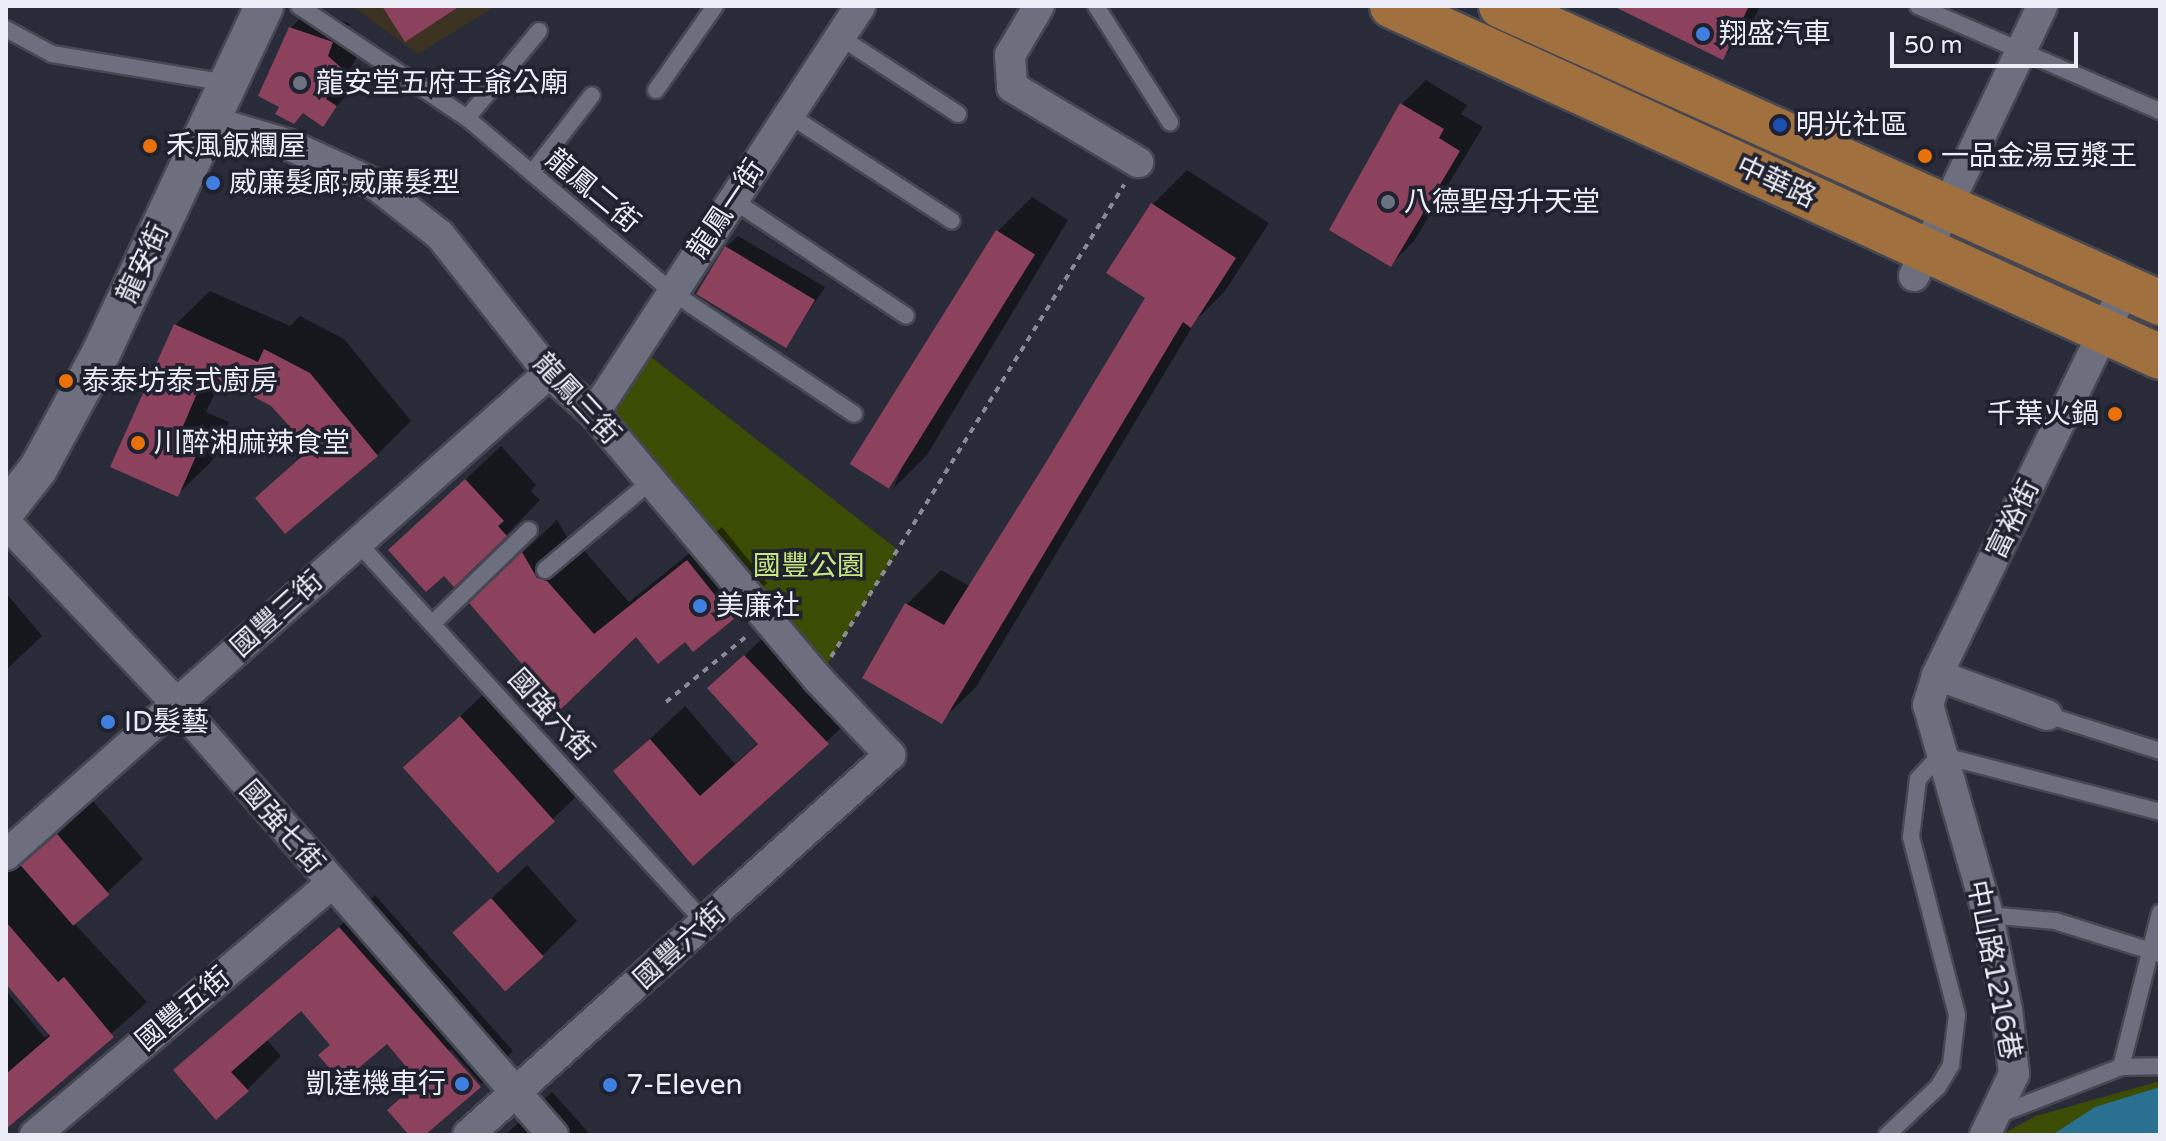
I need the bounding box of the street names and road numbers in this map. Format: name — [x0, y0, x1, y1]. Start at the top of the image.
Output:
street label: 龍鳳二街 — [539, 142, 647, 240]
street label: 中華路 — [1731, 149, 1821, 215]
street label: 龍鳳一街 — [681, 153, 771, 265]
street label: 龍安街 — [110, 218, 176, 308]
street label: 龍鳳三街 — [527, 347, 627, 451]
street label: 富裕街 — [1979, 474, 2047, 564]
street label: 國豐三街 — [224, 564, 330, 664]
street label: 國強六街 — [501, 662, 601, 768]
street label: 國強七街 — [233, 774, 331, 880]
street label: 中山路1216巷 — [1960, 877, 2028, 1063]
street label: 國豐六街 — [627, 896, 733, 996]
street label: 國豐五街 — [129, 960, 237, 1058]

